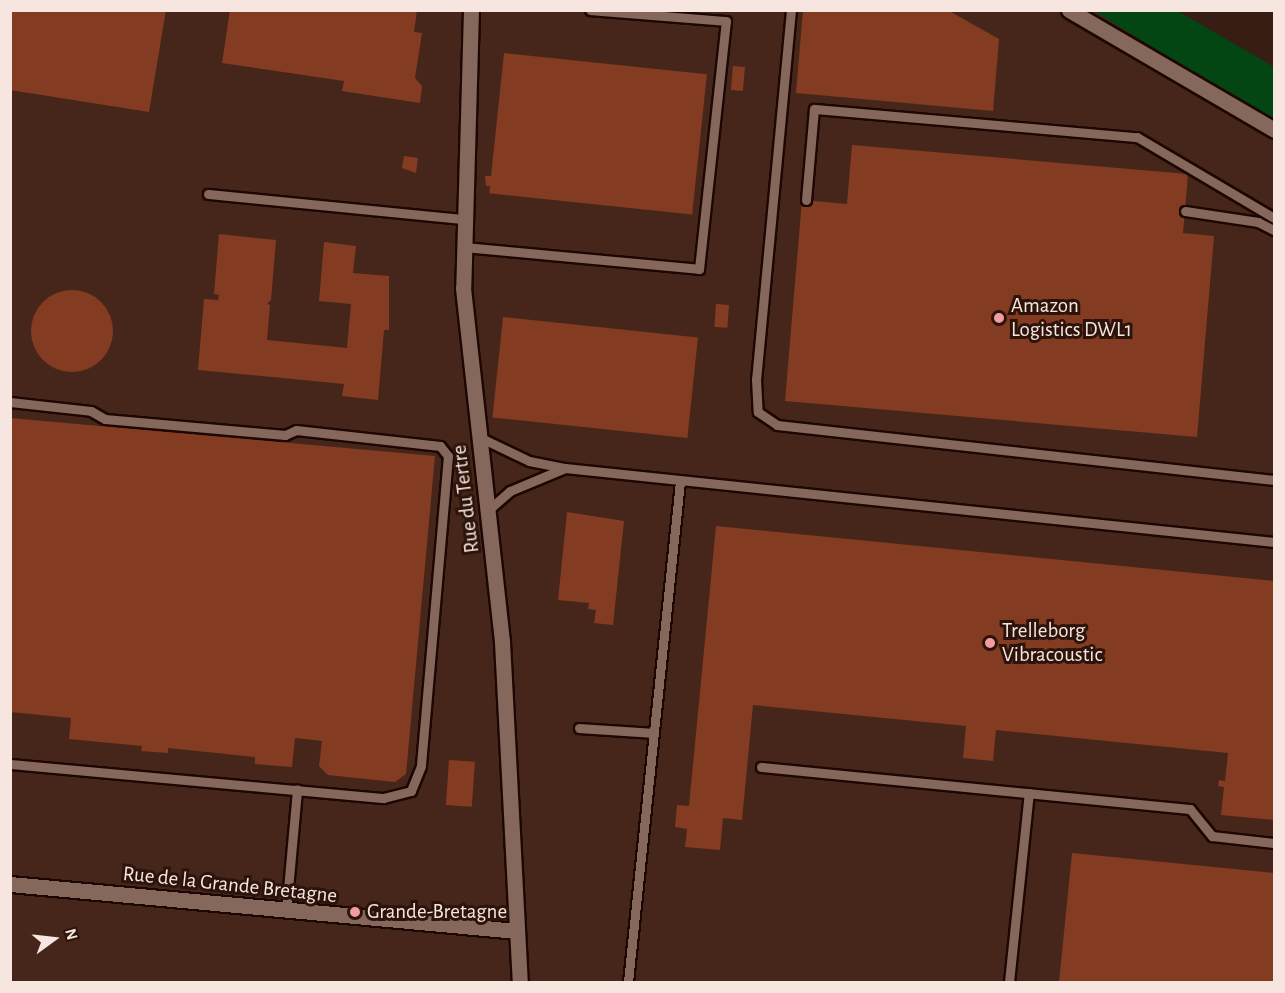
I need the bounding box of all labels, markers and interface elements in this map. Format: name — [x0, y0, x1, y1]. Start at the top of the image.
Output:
place label: Amazon Logistics DWL1 — [1011, 293, 1132, 343]
marker: Amazon Logistics DWL1 — [992, 311, 1006, 325]
street label: Rue du Tertre — [447, 444, 485, 554]
place label: Trelleborg Vibracoustic — [1002, 618, 1103, 668]
marker: Trelleborg Vibracoustic — [983, 636, 997, 650]
street label: Rue de la Grande Bretagne — [122, 861, 338, 909]
place label: Grande-Bretagne — [367, 899, 507, 925]
marker: Grande-Bretagne — [348, 905, 362, 919]
north arrow — [24, 909, 84, 969]
text: N — [62, 927, 81, 942]

